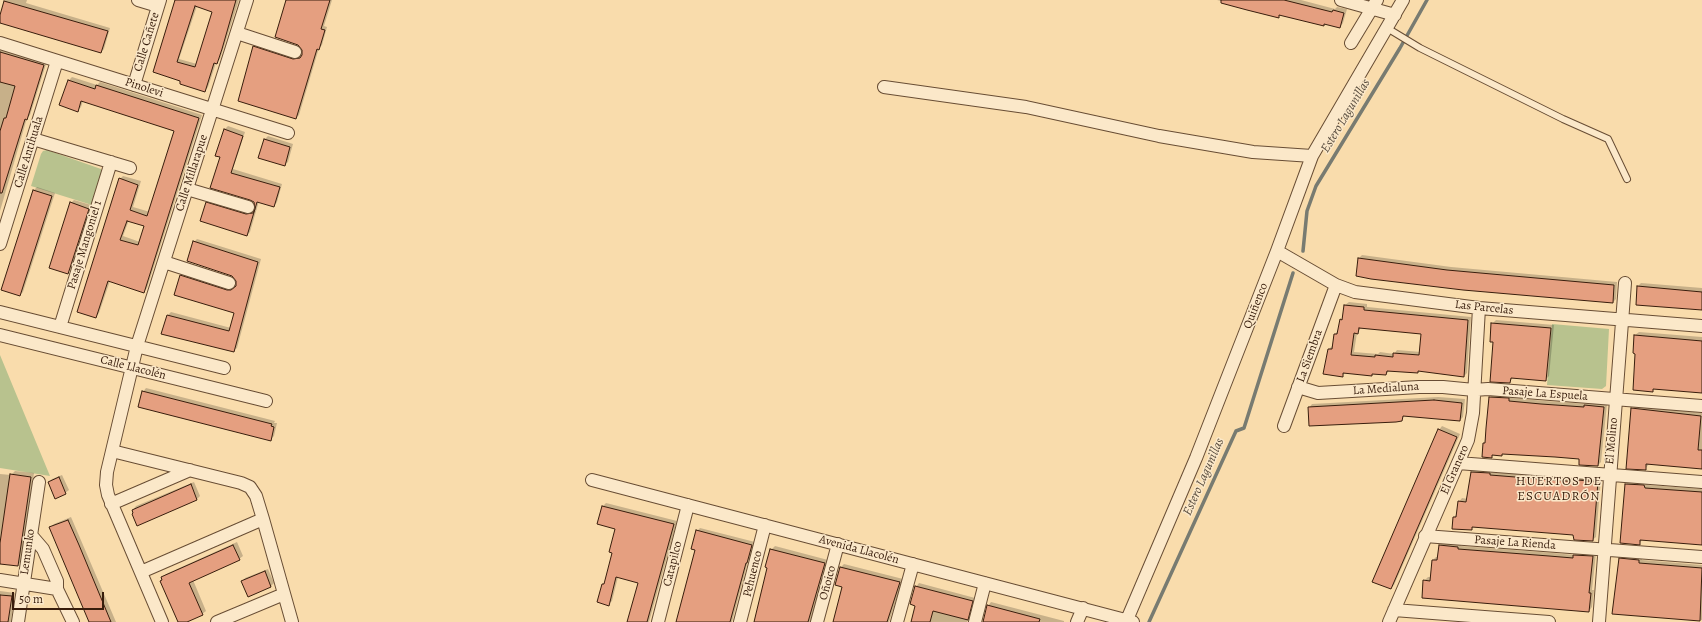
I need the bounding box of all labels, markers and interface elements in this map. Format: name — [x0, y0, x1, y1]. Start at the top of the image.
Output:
street label: Calle Cañete — [131, 11, 163, 73]
street label: Pinolevi — [123, 75, 165, 101]
water label: Estero Lagunillas — [1318, 76, 1374, 156]
street label: Calle Antihuala — [11, 114, 47, 190]
street label: Calle Millarapue — [173, 133, 211, 213]
street label: Pasaje Mangoniel 1 — [65, 199, 105, 291]
street label: Quiñenco — [1241, 281, 1271, 331]
street label: Las Parcelas — [1454, 298, 1514, 318]
street label: La Siembra — [1294, 328, 1326, 384]
street label: Calle Llacolén — [99, 353, 167, 383]
street label: La Medialuna — [1352, 380, 1420, 398]
street label: Pasaje La Espuela — [1502, 384, 1588, 404]
street label: El Molino — [1603, 417, 1621, 465]
water label: Estero Lagunillas — [1180, 436, 1228, 518]
street label: El Granero — [1438, 443, 1472, 497]
district label: HUERTOS DE ESCUADRÓN — [1516, 474, 1602, 505]
street label: Lemunko — [18, 528, 38, 576]
street label: Avenida Llacolén — [818, 532, 900, 568]
street label: Pasaje La Rienda — [1474, 533, 1556, 553]
street label: Catapilco — [660, 540, 686, 588]
street label: Pehuenco — [740, 549, 766, 599]
street label: Oñoico — [816, 564, 840, 602]
scale bar — [14, 584, 106, 610]
text: 50 m — [19, 591, 43, 607]

